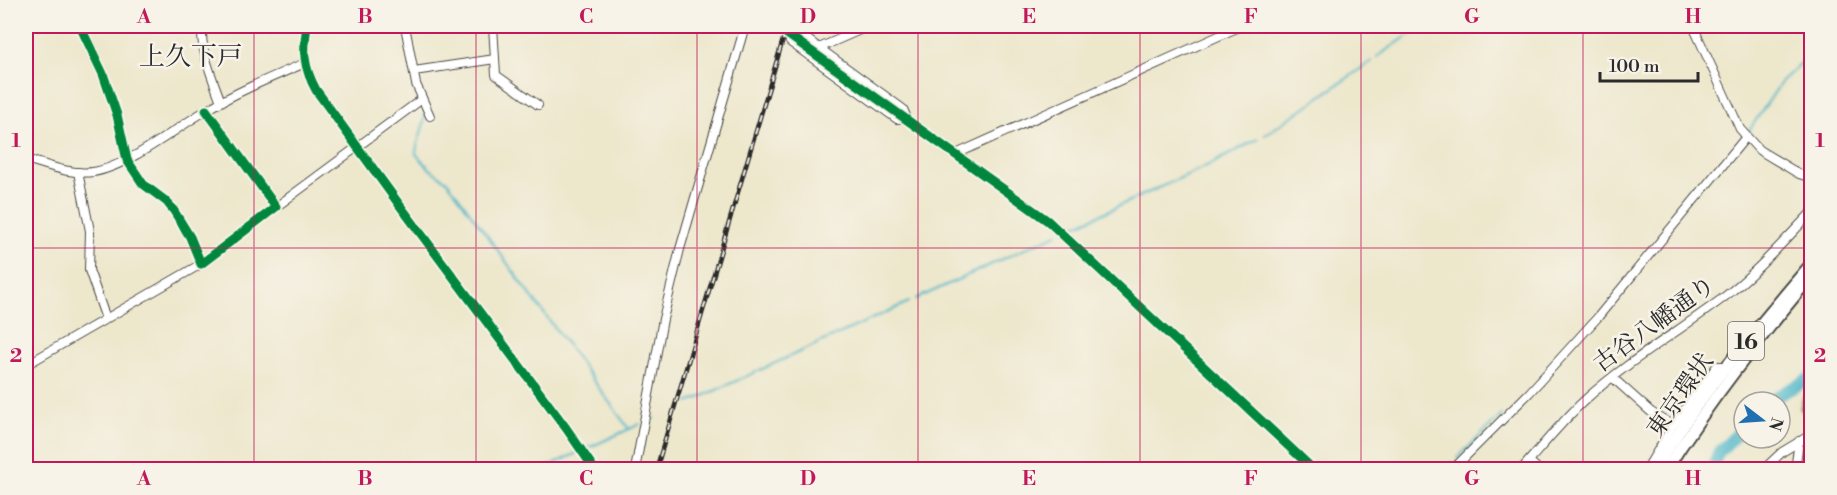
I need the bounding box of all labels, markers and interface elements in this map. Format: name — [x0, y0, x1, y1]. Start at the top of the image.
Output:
text: A — [136, 5, 152, 30]
text: B — [357, 5, 373, 30]
text: C — [579, 5, 593, 30]
text: D — [800, 5, 816, 30]
text: E — [1022, 5, 1036, 30]
text: F — [1244, 5, 1258, 30]
text: G — [1464, 5, 1480, 30]
text: H — [1685, 5, 1702, 30]
district label: 上久下戸 — [139, 41, 243, 73]
scale bar — [1600, 45, 1698, 83]
text: 100 m — [1609, 55, 1660, 78]
text: 1 — [11, 129, 21, 154]
text: 1 — [1815, 129, 1825, 154]
street label: 古谷八幡通り — [1588, 270, 1722, 379]
road number: 16 — [1728, 322, 1764, 360]
text: 2 — [10, 344, 22, 369]
text: 2 — [1814, 344, 1826, 369]
street label: 東京環状 — [1641, 348, 1721, 443]
north arrow — [1732, 390, 1792, 450]
text: N — [1764, 415, 1787, 433]
text: A — [136, 467, 152, 492]
text: B — [357, 467, 373, 492]
text: C — [579, 467, 593, 492]
text: D — [800, 467, 816, 492]
text: E — [1022, 467, 1036, 492]
text: F — [1244, 467, 1258, 492]
text: G — [1464, 467, 1480, 492]
text: H — [1685, 467, 1702, 492]

